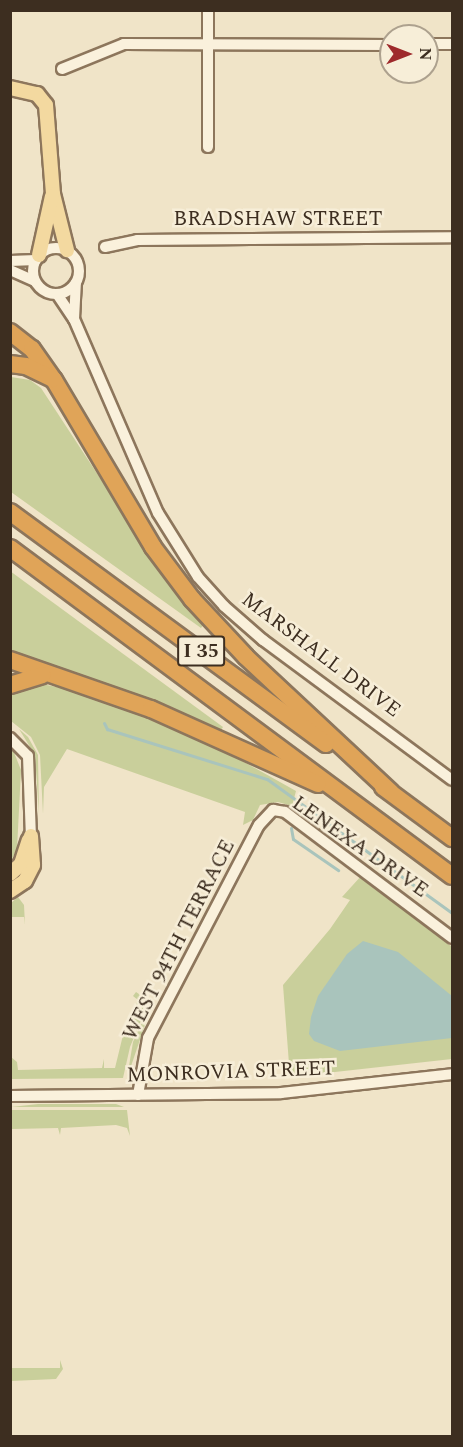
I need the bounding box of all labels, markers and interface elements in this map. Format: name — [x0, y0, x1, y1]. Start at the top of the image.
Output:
north arrow — [379, 24, 439, 84]
text: N — [413, 47, 437, 61]
street label: BRADSHAW STREET — [173, 206, 383, 232]
street label: MARSHALL DRIVE — [236, 587, 406, 723]
road number: I 35 — [177, 634, 225, 668]
street label: LENEXA DRIVE — [287, 791, 433, 903]
street label: WEST 94TH TERRACE — [117, 835, 241, 1045]
street label: MONROVIA STREET — [126, 1056, 336, 1088]

